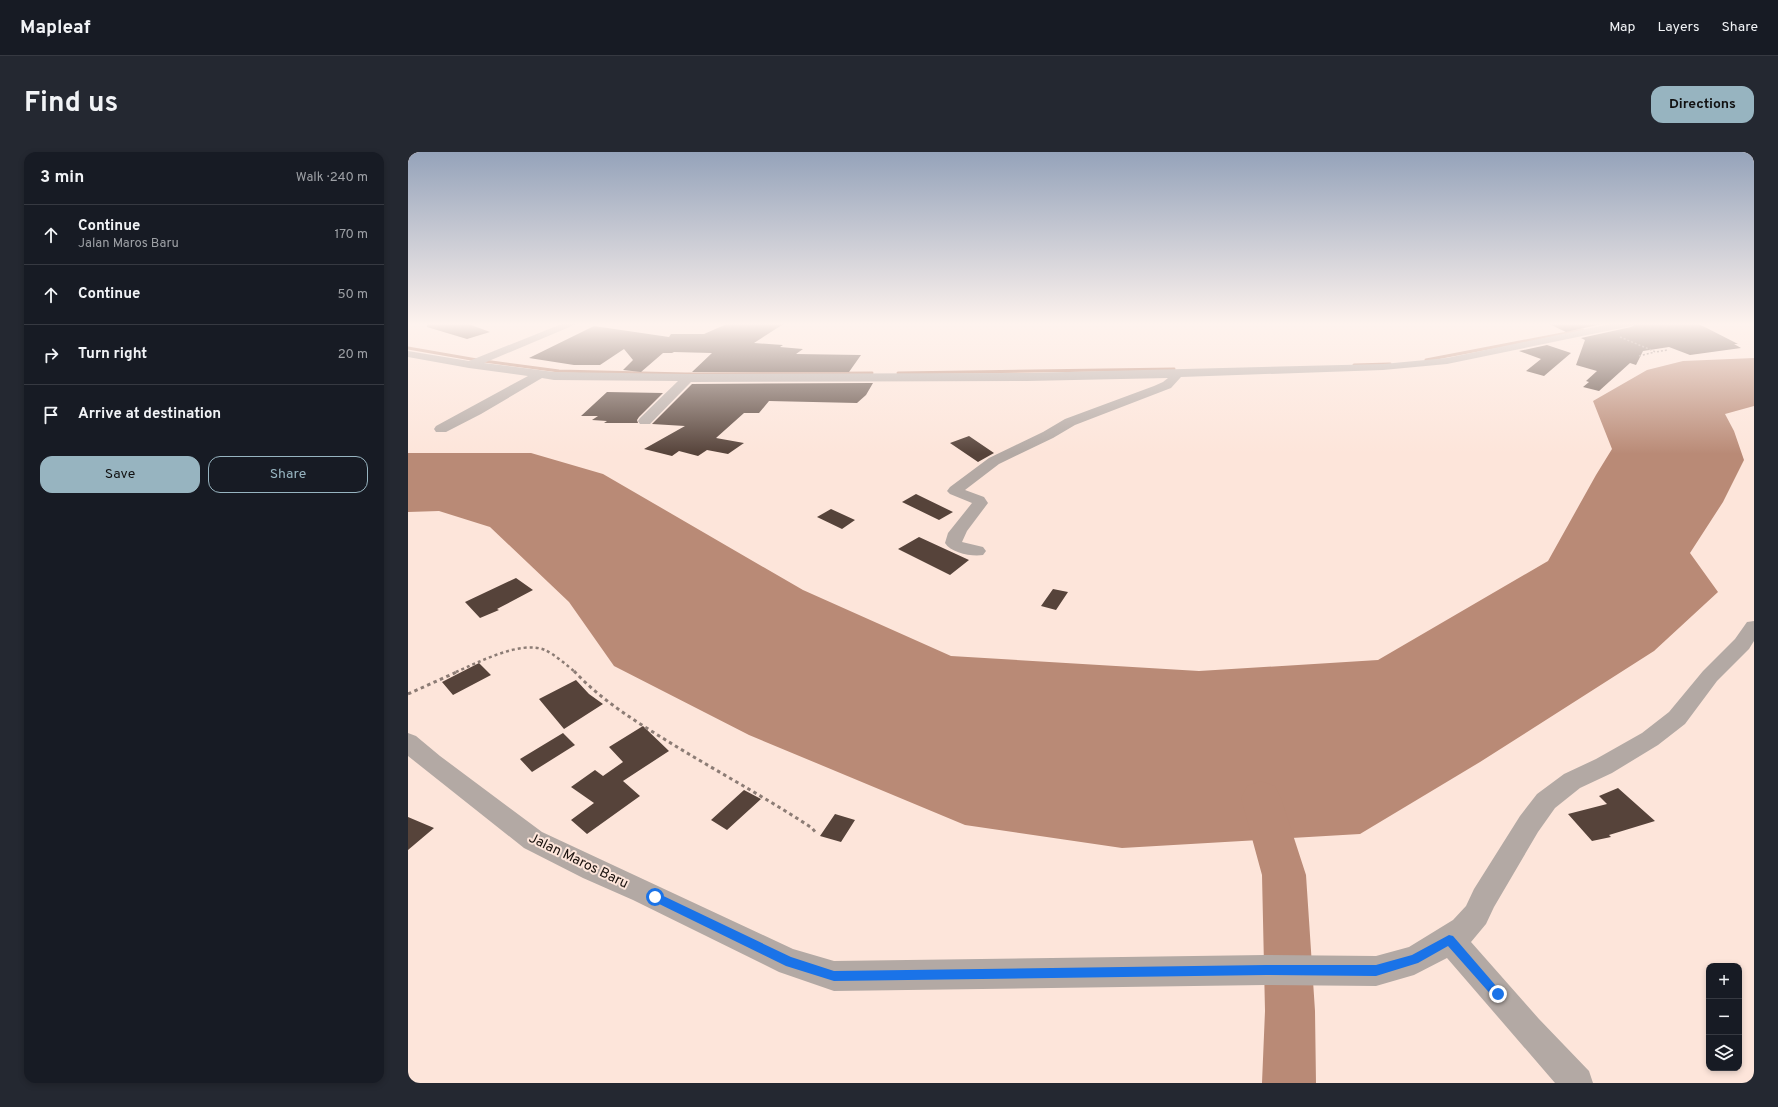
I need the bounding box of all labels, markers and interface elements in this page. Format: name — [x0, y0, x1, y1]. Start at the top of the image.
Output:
text: Mapleaf — [20, 16, 91, 40]
text: Map — [1609, 19, 1635, 36]
text: Layers — [1657, 19, 1699, 36]
text: Share — [1721, 19, 1758, 36]
text: Find us — [24, 86, 118, 122]
button: Directions — [1651, 86, 1754, 123]
text: 3 min — [40, 167, 84, 189]
text: Walk · 240 m — [296, 170, 368, 186]
text: Continue — [78, 217, 140, 236]
icon: ahead — [40, 224, 62, 246]
text: 170 m — [334, 227, 368, 243]
text: Jalan Maros Baru — [78, 236, 179, 252]
icon: ahead — [40, 284, 62, 306]
text: Continue — [78, 285, 140, 304]
text: 50 m — [338, 287, 368, 303]
icon: right — [40, 344, 62, 366]
text: Turn right — [78, 345, 147, 364]
text: 20 m — [338, 347, 368, 363]
icon: arrive — [40, 404, 62, 426]
text: Arrive at destination — [78, 405, 221, 424]
button: Save — [40, 456, 200, 493]
button: Share — [208, 456, 368, 493]
street label: Jalan Maros Baru — [526, 830, 631, 893]
route start — [646, 888, 664, 906]
map controls — [1706, 963, 1742, 1071]
button: + — [1706, 963, 1742, 999]
route end — [1489, 985, 1507, 1003]
button: − — [1706, 999, 1742, 1035]
button: layers — [1706, 1035, 1742, 1071]

